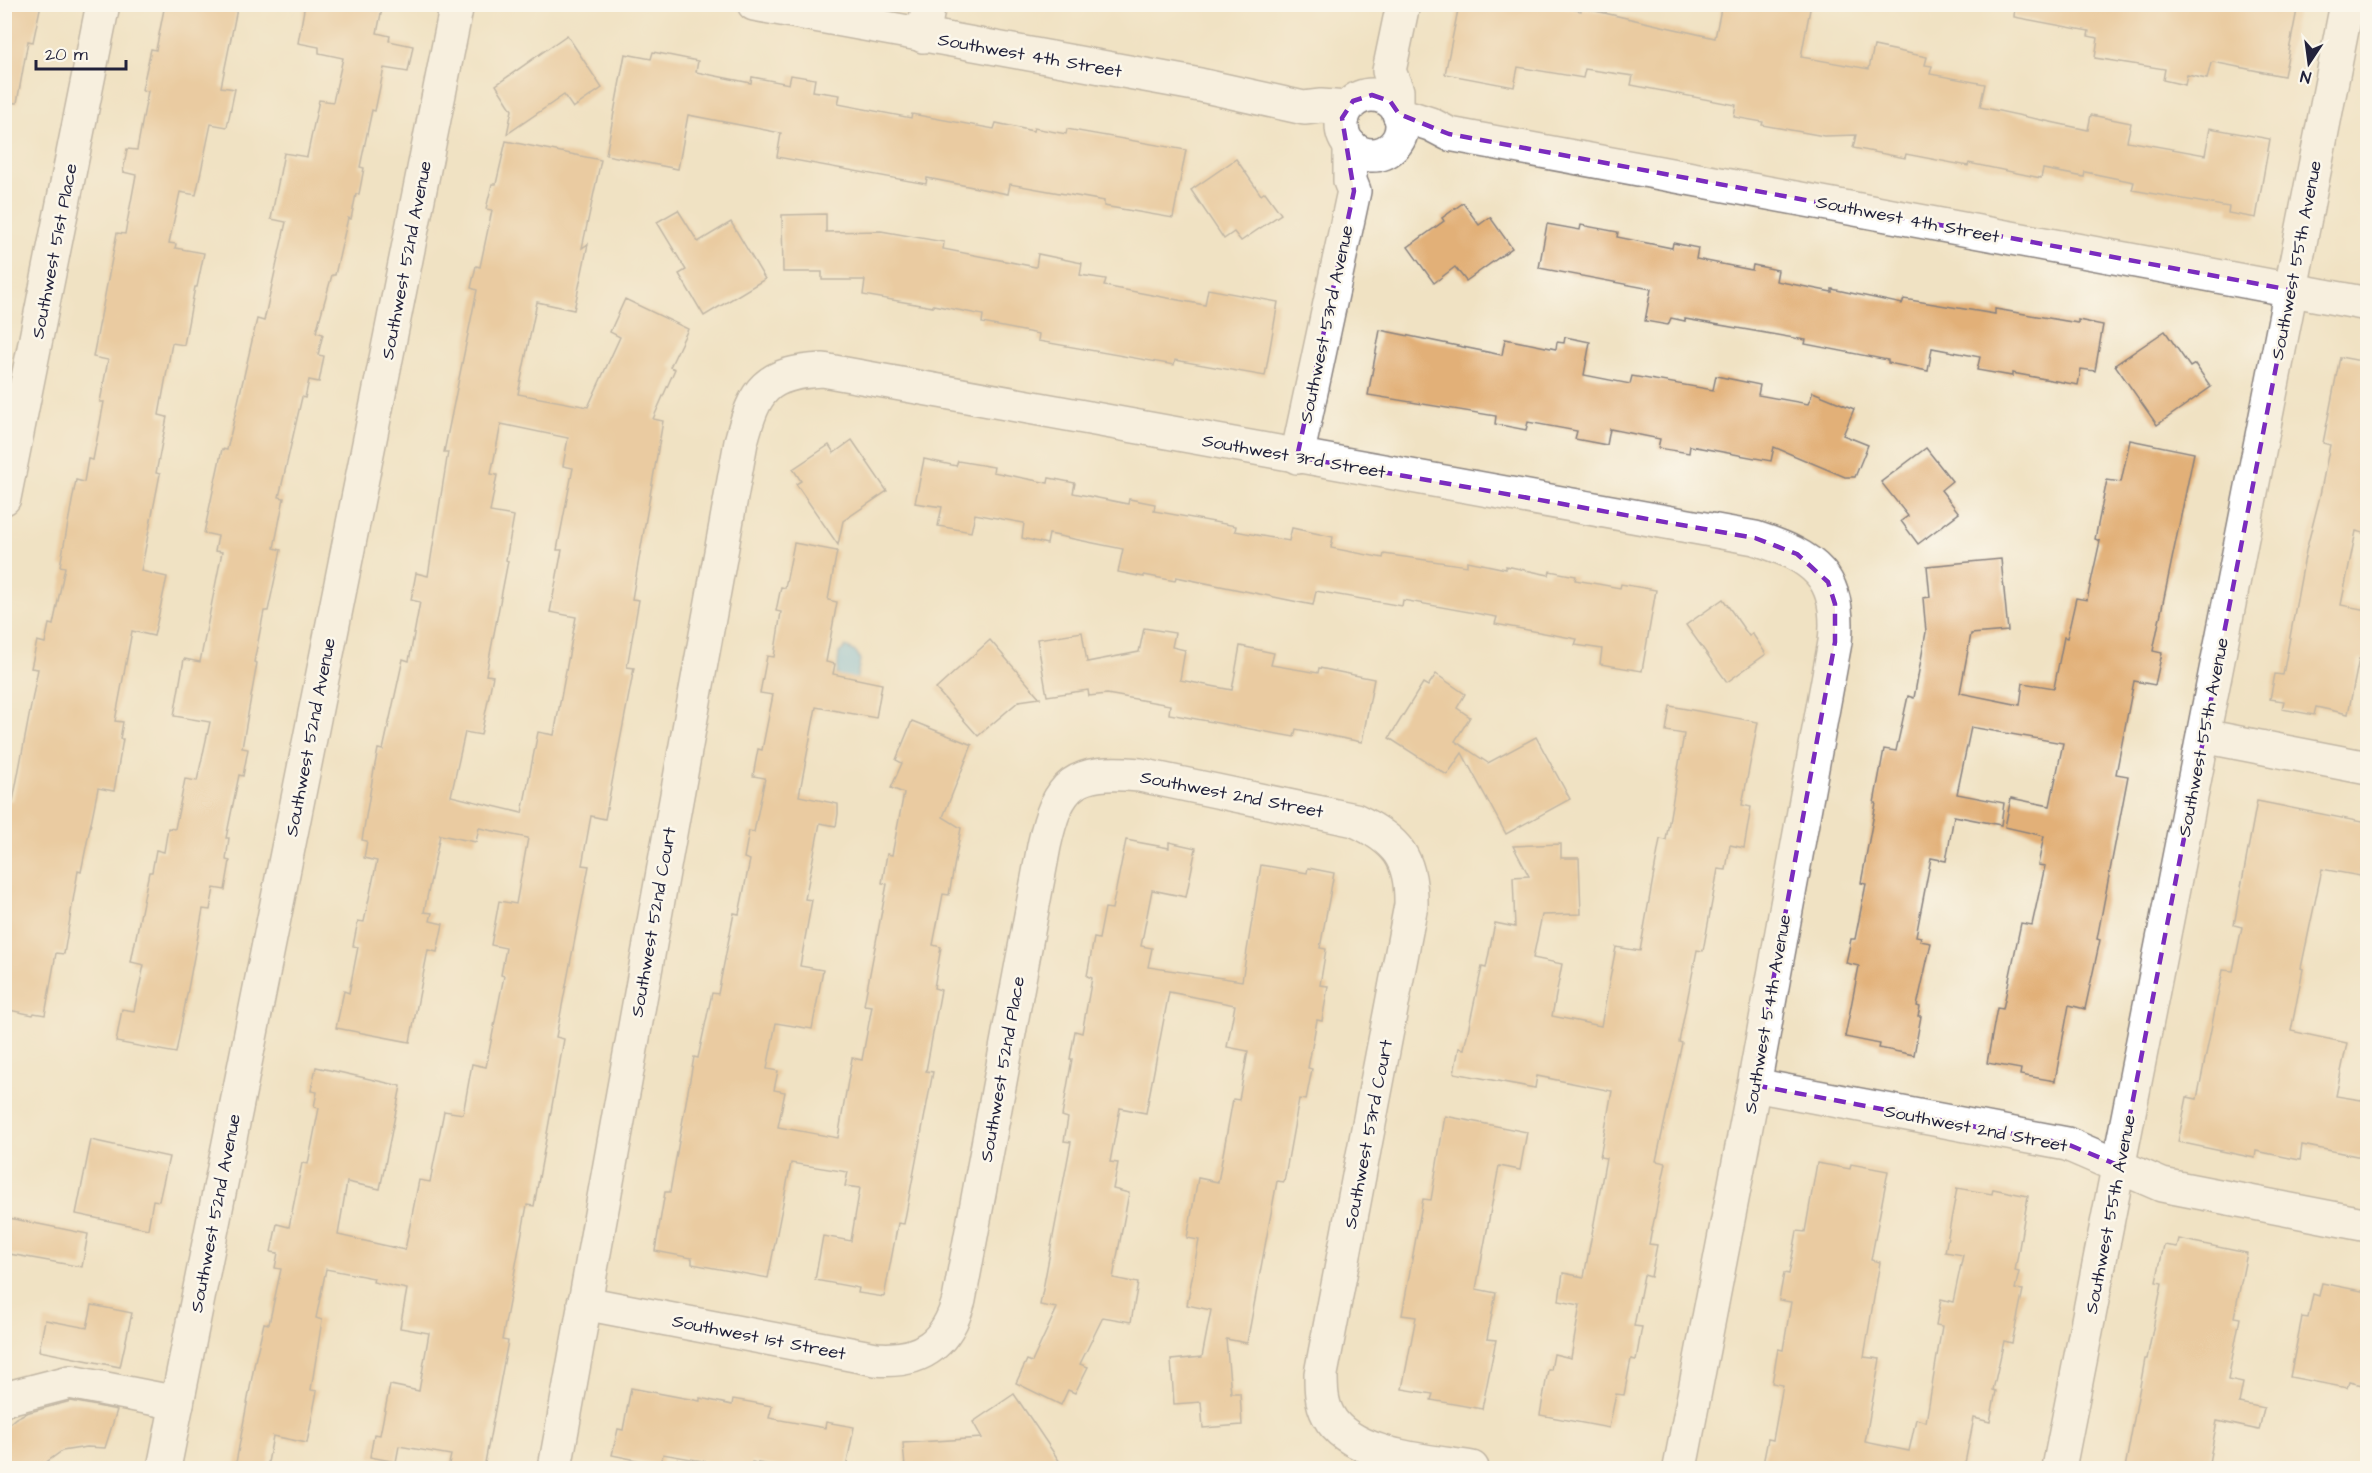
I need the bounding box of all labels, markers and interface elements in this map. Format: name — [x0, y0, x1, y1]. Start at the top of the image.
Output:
street label: Southwest 4th Street — [936, 27, 1124, 84]
scale bar — [36, 33, 126, 71]
north arrow — [2279, 33, 2339, 93]
text: 20 m — [45, 42, 88, 67]
text: N — [2298, 65, 2313, 88]
street label: Southwest 52nd Avenue — [375, 158, 438, 362]
street label: Southwest 55th Avenue — [2265, 158, 2328, 362]
street label: Southwest 51st Place — [25, 161, 84, 341]
street label: Southwest 4th Street — [1814, 189, 2002, 250]
street label: Southwest 53rd Avenue — [1293, 223, 1360, 425]
street label: Southwest 3rd Street — [1200, 428, 1388, 485]
street label: Southwest 52nd Avenue — [279, 635, 342, 839]
street label: Southwest 55th Avenue — [2172, 635, 2235, 839]
street label: Southwest 2nd Street — [1138, 764, 1326, 825]
street label: Southwest 52nd Court — [624, 824, 683, 1019]
street label: Southwest 54th Avenue — [1738, 912, 1797, 1116]
street label: Southwest 52nd Place — [974, 974, 1031, 1164]
street label: Southwest 53rd Court — [1338, 1037, 1399, 1231]
street label: Southwest 2nd Street — [1882, 1098, 2070, 1159]
street label: Southwest 52nd Avenue — [184, 1111, 247, 1315]
street label: Southwest 55th Avenue — [2079, 1112, 2142, 1316]
street label: Southwest 1st Street — [670, 1308, 848, 1367]

